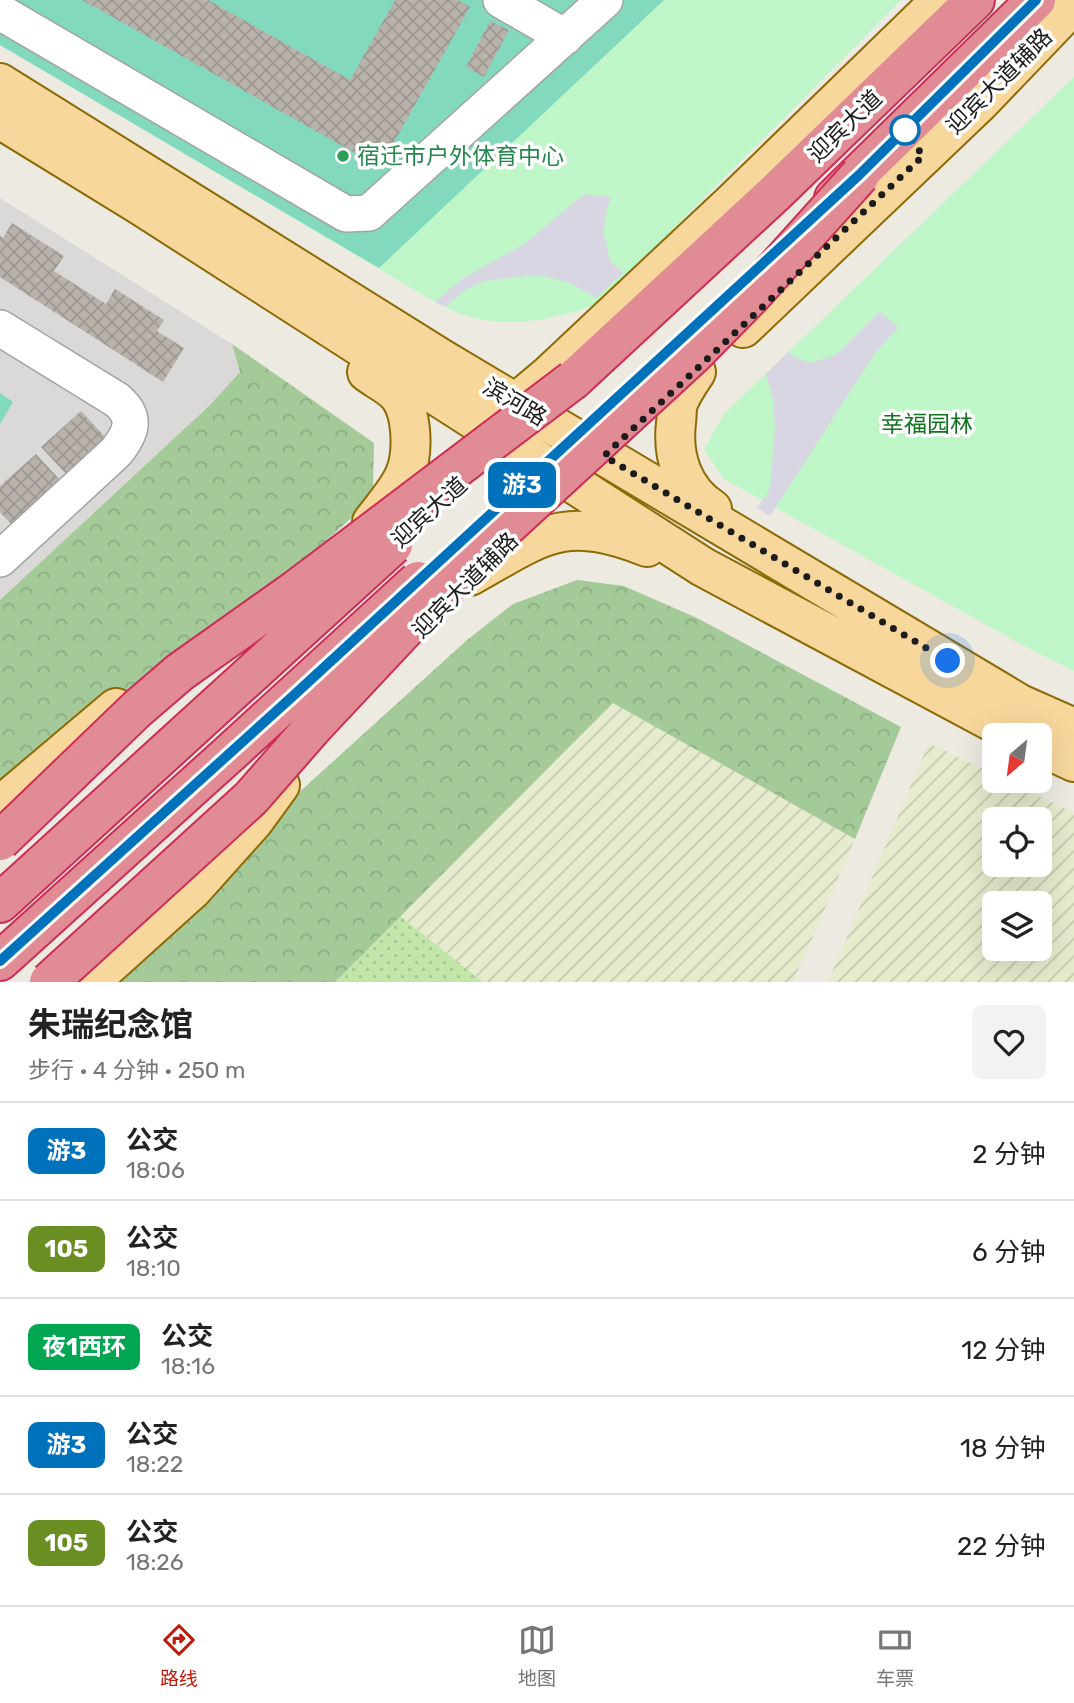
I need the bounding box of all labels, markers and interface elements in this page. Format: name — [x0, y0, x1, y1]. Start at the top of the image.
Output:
street label: 迎宾大道辅路 — [940, 22, 1058, 140]
street label: 迎宾大道 — [802, 84, 888, 168]
unlabelled marker — [890, 115, 920, 145]
place label: 宿迁市户外体育中心 — [357, 142, 564, 170]
marker: 宿迁市户外体育中心 — [335, 148, 351, 164]
street label: 滨河路 — [478, 372, 552, 432]
park label: 幸福园林 — [881, 410, 973, 438]
line badge: 游3 — [490, 462, 554, 508]
street label: 迎宾大道 — [385, 471, 473, 553]
text: 游3 — [502, 471, 542, 499]
street label: 迎宾大道辅路 — [406, 526, 524, 644]
your location — [930, 643, 965, 678]
north arrow — [982, 723, 1052, 793]
map controls — [982, 723, 1052, 961]
button: locate — [982, 807, 1052, 877]
button: layers — [982, 891, 1052, 961]
text: 朱瑞纪念馆 — [28, 1005, 193, 1044]
button: heart — [972, 1005, 1046, 1079]
text: 步行 · 4 分钟 · 250 m — [28, 1056, 246, 1084]
text: 公交 — [126, 1125, 178, 1156]
text: 游3 — [47, 1137, 86, 1165]
text: 2 分钟 — [972, 1139, 1046, 1170]
text: 18:06 — [126, 1156, 185, 1184]
text: 公交 — [126, 1223, 178, 1254]
text: 105 — [45, 1235, 88, 1263]
text: 6 分钟 — [972, 1237, 1046, 1268]
text: 18:10 — [126, 1254, 181, 1282]
text: 公交 — [161, 1321, 213, 1352]
text: 夜1西环 — [42, 1333, 126, 1361]
text: 12 分钟 — [961, 1335, 1046, 1366]
text: 18:16 — [161, 1352, 215, 1380]
text: 公交 — [126, 1419, 178, 1450]
text: 游3 — [47, 1431, 86, 1459]
text: 18 分钟 — [960, 1433, 1046, 1464]
text: 18:22 — [126, 1450, 183, 1478]
text: 公交 — [126, 1517, 178, 1548]
text: 105 — [45, 1529, 88, 1557]
text: 22 分钟 — [957, 1531, 1046, 1562]
text: 18:26 — [126, 1548, 184, 1576]
tab: 路线 — [160, 1621, 198, 1690]
tab: 地图 — [518, 1621, 556, 1690]
tab: 车票 — [876, 1621, 914, 1690]

